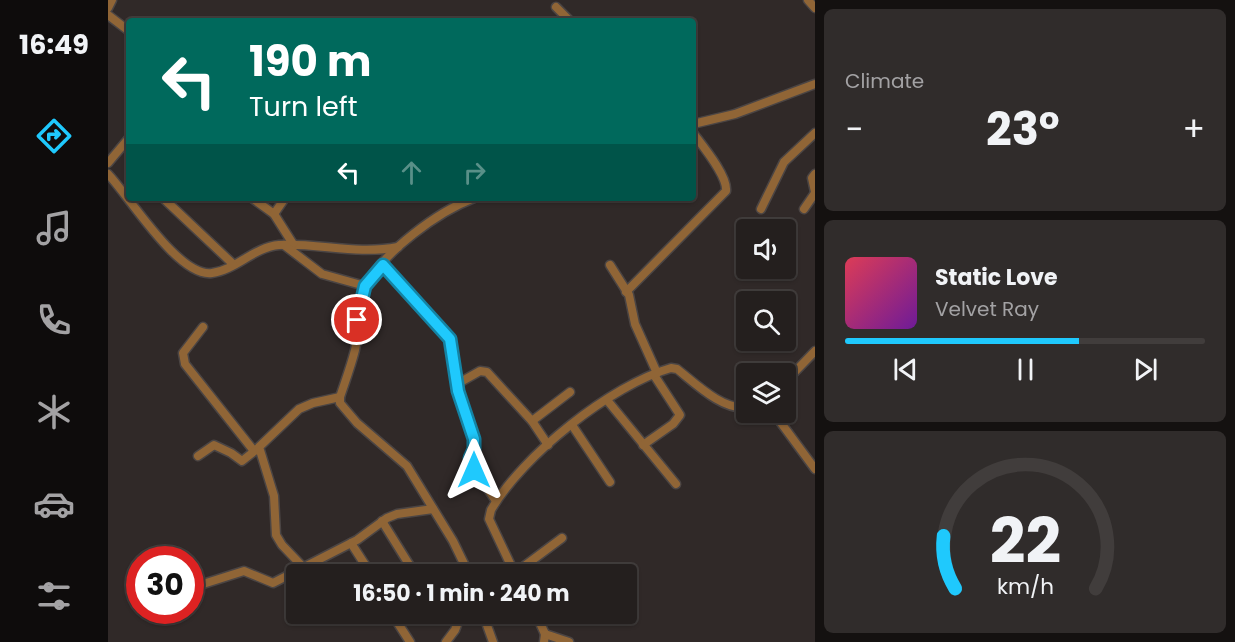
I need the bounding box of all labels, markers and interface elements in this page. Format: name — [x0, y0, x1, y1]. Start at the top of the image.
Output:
text: 16:49 — [19, 26, 89, 63]
text: 190 m — [249, 32, 371, 91]
icon: left — [150, 42, 228, 120]
text: Climate — [845, 67, 924, 95]
text: Turn left — [249, 88, 358, 125]
text: 23° — [986, 98, 1060, 161]
text: − — [845, 106, 863, 153]
text: + — [1182, 106, 1205, 153]
icon: directions — [33, 115, 75, 157]
icon: left — [332, 156, 365, 189]
icon: ahead — [395, 156, 428, 189]
icon: right — [458, 156, 491, 189]
icon: music — [33, 207, 75, 249]
map controls — [736, 219, 796, 423]
button: sound — [736, 219, 796, 279]
text: Static Love — [935, 262, 1058, 293]
button: search — [736, 291, 796, 351]
pin — [331, 294, 382, 345]
text: Velvet Ray — [935, 295, 1039, 323]
icon: phone — [33, 299, 75, 341]
icon: arrive — [340, 303, 373, 336]
icon: previous — [889, 353, 922, 386]
icon: pause — [1009, 353, 1042, 386]
icon: next — [1129, 353, 1162, 386]
button: layers — [736, 363, 796, 423]
icon: climate — [33, 391, 75, 433]
position arrow — [442, 438, 506, 502]
icon: car — [33, 483, 75, 525]
text: 22 — [989, 497, 1061, 585]
speed limit sign: 30 — [126, 546, 204, 624]
text: km/h — [996, 571, 1054, 602]
icon: filters — [33, 575, 75, 617]
text: 16:50 · 1 min · 240 m — [353, 578, 570, 609]

